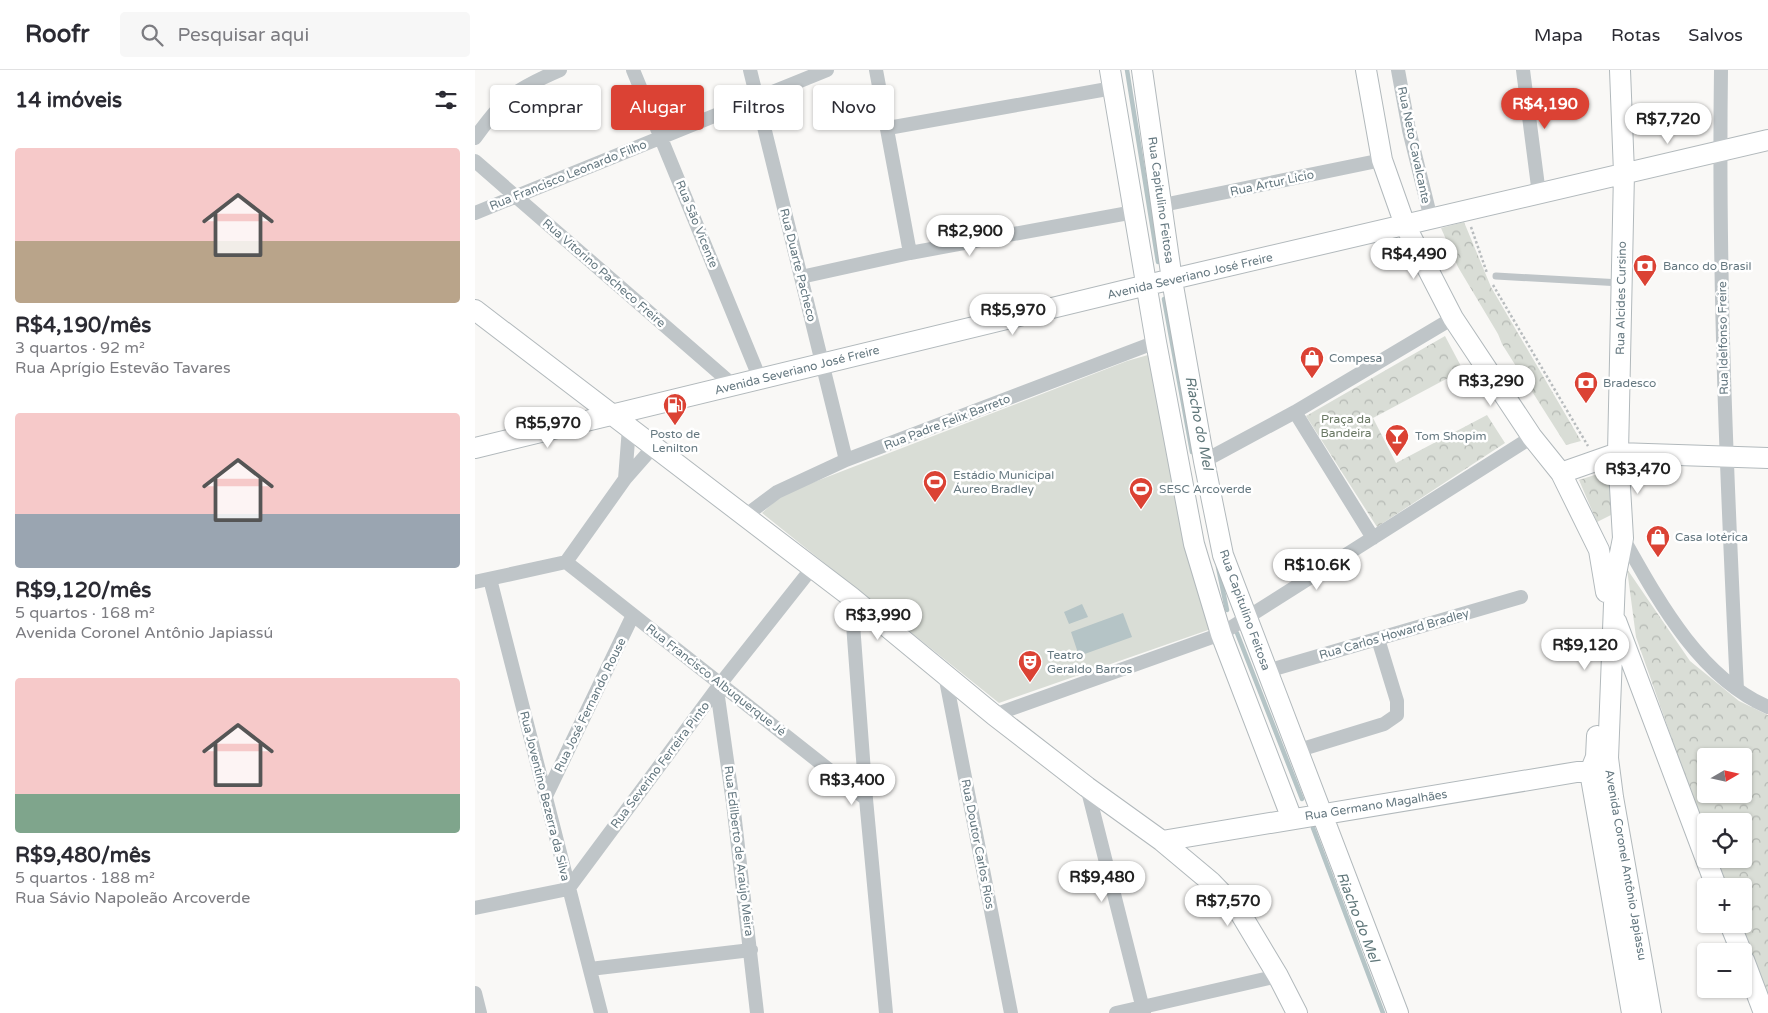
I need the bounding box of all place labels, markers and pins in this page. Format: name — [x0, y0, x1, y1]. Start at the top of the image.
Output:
pin: R$4,190 — [1499, 88, 1591, 130]
pin: R$7,720 — [1622, 102, 1714, 145]
pin: R$2,900 — [924, 214, 1016, 257]
pin: R$4,490 — [1368, 238, 1460, 280]
bank icon: Banco do Brasil — [1632, 253, 1658, 287]
place label: Banco do Brasil — [1663, 259, 1751, 273]
pin: R$5,970 — [967, 294, 1059, 336]
shop icon: Compesa — [1299, 345, 1325, 379]
place label: Compesa — [1329, 351, 1382, 365]
pin: R$3,290 — [1445, 364, 1537, 407]
bank icon: Bradesco — [1573, 370, 1599, 404]
place label: Bradesco — [1603, 376, 1656, 390]
fuel station icon: Posto de Lenilton — [662, 392, 688, 426]
pin: R$5,970 — [502, 406, 594, 449]
bar icon: Tom Shopim — [1384, 423, 1410, 457]
place label: Posto de Lenilton — [650, 427, 700, 455]
place label: Tom Shopim — [1415, 429, 1486, 443]
pin: R$3,470 — [1592, 452, 1684, 495]
place label: Estádio Municipal Áureo Bradley — [953, 468, 1054, 496]
sports icon: Estádio Municipal Áureo Bradley — [922, 469, 948, 503]
sports icon: SESC Arcoverde — [1128, 476, 1154, 510]
place label: SESC Arcoverde — [1159, 482, 1252, 496]
shop icon: Casa lotérica — [1645, 524, 1671, 558]
place label: Casa lotérica — [1675, 530, 1748, 544]
pin: R$10.6K — [1271, 548, 1363, 591]
pin: R$3,990 — [832, 598, 924, 641]
pin: R$9,120 — [1539, 628, 1631, 671]
place label: Teatro Geraldo Barros — [1047, 648, 1133, 676]
theatre icon: Teatro Geraldo Barros — [1017, 649, 1043, 683]
pin: R$3,400 — [806, 764, 898, 806]
pin: R$9,480 — [1056, 860, 1148, 903]
pin: R$7,570 — [1182, 884, 1274, 927]

